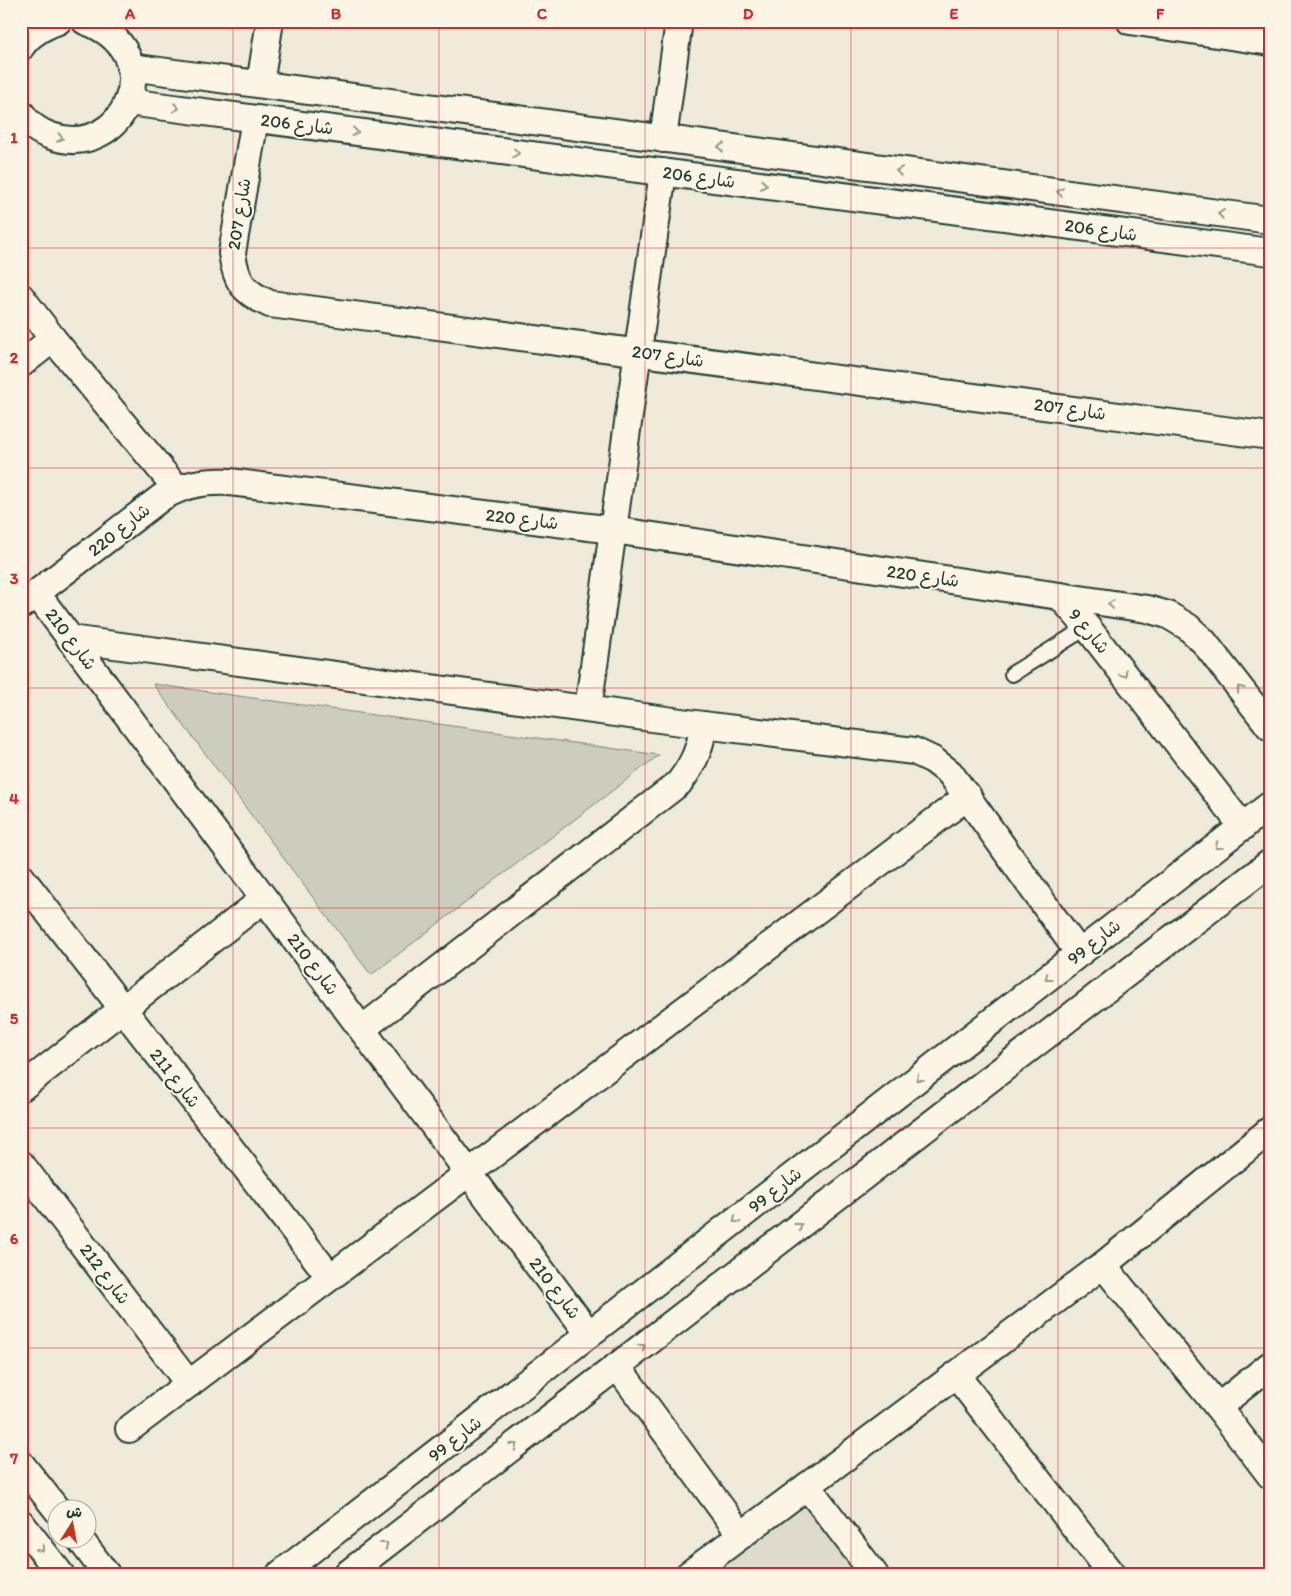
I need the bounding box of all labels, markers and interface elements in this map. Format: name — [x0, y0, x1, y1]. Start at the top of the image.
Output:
text: A — [124, 4, 136, 23]
text: B — [331, 4, 342, 23]
text: C — [537, 4, 548, 23]
text: D — [743, 4, 754, 23]
text: E — [950, 4, 959, 23]
text: F — [1156, 4, 1165, 23]
one-way arrow — [172, 103, 181, 113]
street label: شارع 206 — [259, 109, 335, 140]
one-way arrow — [351, 126, 359, 137]
text: 1 — [10, 128, 18, 147]
one-way arrow — [56, 132, 65, 143]
one-way arrow — [717, 142, 725, 152]
one-way arrow — [512, 147, 520, 158]
street label: شارع 206 — [661, 161, 737, 194]
one-way arrow — [895, 166, 904, 176]
street label: شارع 207 — [222, 176, 257, 252]
one-way arrow — [760, 179, 768, 190]
one-way arrow — [1056, 187, 1064, 198]
one-way arrow — [1217, 209, 1225, 220]
street label: شارع 206 — [1063, 214, 1139, 247]
street label: شارع 207 — [630, 340, 705, 373]
text: 2 — [10, 348, 19, 367]
street label: شارع 207 — [1032, 393, 1107, 426]
street label: شارع 220 — [83, 499, 155, 562]
street label: شارع 220 — [484, 504, 560, 535]
street label: شارع 220 — [885, 560, 961, 593]
text: 3 — [10, 569, 19, 588]
one-way arrow — [1107, 599, 1115, 609]
street label: شارع 210 — [40, 604, 101, 675]
street label: شارع 9 — [1063, 604, 1114, 659]
one-way arrow — [1119, 668, 1127, 677]
one-way arrow — [1237, 685, 1246, 695]
text: 4 — [9, 789, 19, 808]
one-way arrow — [1214, 841, 1223, 850]
street label: شارع 99 — [1063, 914, 1126, 970]
street label: شارع 210 — [282, 929, 343, 1000]
one-way arrow — [1044, 972, 1054, 981]
text: 5 — [10, 1009, 19, 1028]
street label: شارع 211 — [144, 1044, 205, 1113]
one-way arrow — [916, 1072, 925, 1080]
street label: شارع 99 — [744, 1162, 807, 1218]
one-way arrow — [733, 1215, 742, 1223]
one-way arrow — [793, 1223, 803, 1232]
text: 6 — [10, 1229, 19, 1248]
street label: شارع 212 — [74, 1239, 135, 1309]
street label: شارع 210 — [524, 1253, 585, 1324]
one-way arrow — [636, 1344, 645, 1352]
street label: شارع 99 — [424, 1411, 487, 1467]
one-way arrow — [508, 1443, 518, 1452]
text: 7 — [9, 1449, 18, 1468]
north arrow — [48, 1498, 98, 1548]
text: ش — [65, 1502, 84, 1522]
one-way arrow — [379, 1542, 389, 1551]
one-way arrow — [35, 1543, 44, 1553]

